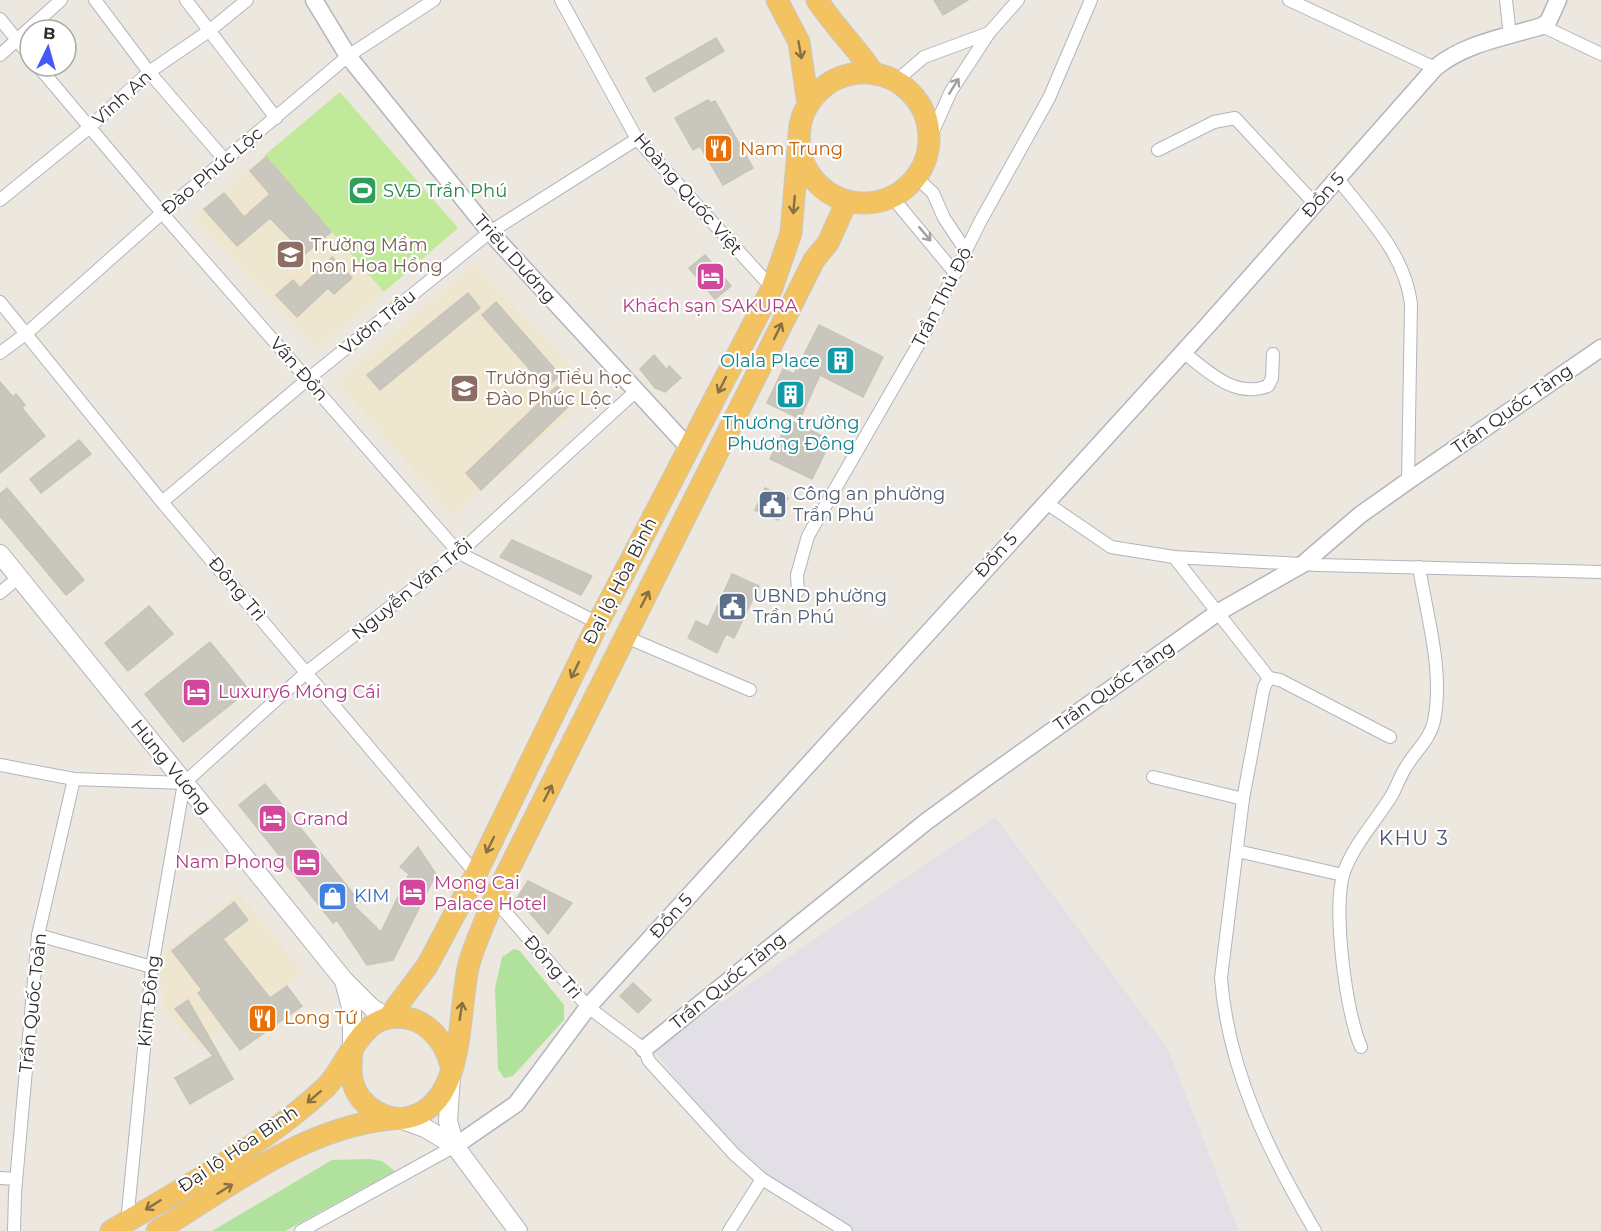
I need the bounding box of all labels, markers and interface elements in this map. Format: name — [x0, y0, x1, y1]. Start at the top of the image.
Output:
north arrow — [18, 18, 78, 78]
text: B — [42, 24, 56, 44]
one-way arrow — [795, 39, 806, 59]
street label: Vĩnh An — [88, 66, 156, 130]
one-way arrow — [949, 78, 961, 95]
street label: Đào Phúc Lộc — [157, 122, 267, 220]
street label: Hoàng Quốc Việt — [629, 129, 747, 259]
restaurant icon: Nam Trung — [703, 133, 735, 165]
place label: Nam Trung — [740, 138, 843, 160]
street label: Đồn 5 — [1297, 168, 1349, 222]
sports icon: SVĐ Trần Phú — [346, 175, 378, 207]
place label: SVĐ Trần Phú — [383, 180, 507, 202]
one-way arrow — [788, 195, 799, 215]
street label: Triều Dương — [469, 210, 561, 308]
one-way arrow — [918, 226, 931, 242]
place label: Trường Mầm non Hoa Hồng — [311, 234, 443, 277]
school or university icon: Trường Mầm non Hoa Hồng — [274, 239, 306, 271]
street label: Trần Thủ Độ — [907, 243, 977, 351]
hotel icon: Khách sạn SAKURA — [694, 261, 726, 293]
street label: Vườn Trầu — [336, 285, 420, 359]
place label: Khách sạn SAKURA — [622, 295, 798, 317]
one-way arrow — [773, 322, 785, 340]
street label: Vân Đồn — [265, 333, 333, 405]
building icon: Olala Place — [825, 345, 857, 377]
place label: Olala Place — [720, 350, 820, 372]
street label: Trần Quốc Tảng — [1447, 359, 1577, 459]
place label: Trường Tiểu học Đào Phúc Lộc — [486, 367, 632, 410]
school or university icon: Trường Tiểu học Đào Phúc Lộc — [449, 372, 481, 404]
one-way arrow — [716, 375, 727, 393]
building icon: Thương trường Phương Đông — [775, 378, 807, 410]
place label: Thương trường Phương Đông — [723, 412, 860, 455]
place label: Công an phường Trần Phú — [793, 483, 945, 526]
public building icon: Công an phường Trần Phú — [756, 488, 788, 520]
street label: Đại lộ Hòa Bình — [578, 514, 662, 648]
street label: Đồn 5 — [970, 528, 1022, 582]
street label: Nguyễn Văn Trỗi — [347, 534, 477, 644]
street label: Đông Trì — [204, 552, 270, 626]
place label: UBND phường Trần Phú — [753, 585, 887, 628]
public building icon: UBND phường Trần Phú — [716, 590, 748, 622]
one-way arrow — [639, 591, 651, 609]
street label: Trần Quốc Tảng — [1049, 636, 1179, 736]
one-way arrow — [569, 661, 580, 679]
hotel icon: Luxury6 Móng Cái — [181, 676, 213, 708]
place label: Luxury6 Móng Cái — [218, 681, 381, 703]
street label: Hùng Vương — [126, 715, 216, 819]
one-way arrow — [542, 784, 554, 802]
hotel icon: Grand — [256, 803, 288, 835]
place label: Grand — [293, 808, 348, 830]
district label: KHU 3 — [1379, 826, 1449, 850]
one-way arrow — [483, 836, 495, 854]
hotel icon: Nam Phong — [290, 846, 322, 878]
place label: Nam Phong — [175, 851, 285, 873]
place label: Mong Cai Palace Hotel — [434, 872, 547, 915]
hotel icon: Mong Cai Palace Hotel — [397, 877, 429, 909]
shop icon: KIM — [317, 880, 349, 912]
place label: KIM — [354, 885, 389, 907]
street label: Đồn 5 — [645, 889, 697, 943]
street label: Trần Quốc Tảng — [666, 928, 790, 1034]
street label: Đông Trì — [519, 931, 587, 1003]
street label: Trần Quốc Toản — [15, 932, 51, 1074]
street label: Kim Đồng — [133, 954, 165, 1048]
restaurant icon: Long Tứ — [247, 1002, 279, 1034]
one-way arrow — [456, 1002, 467, 1022]
place label: Long Tứ — [284, 1007, 357, 1029]
one-way arrow — [307, 1090, 322, 1104]
street label: Đại lộ Hòa Bình — [174, 1101, 302, 1197]
one-way arrow — [216, 1183, 233, 1195]
one-way arrow — [145, 1200, 162, 1212]

